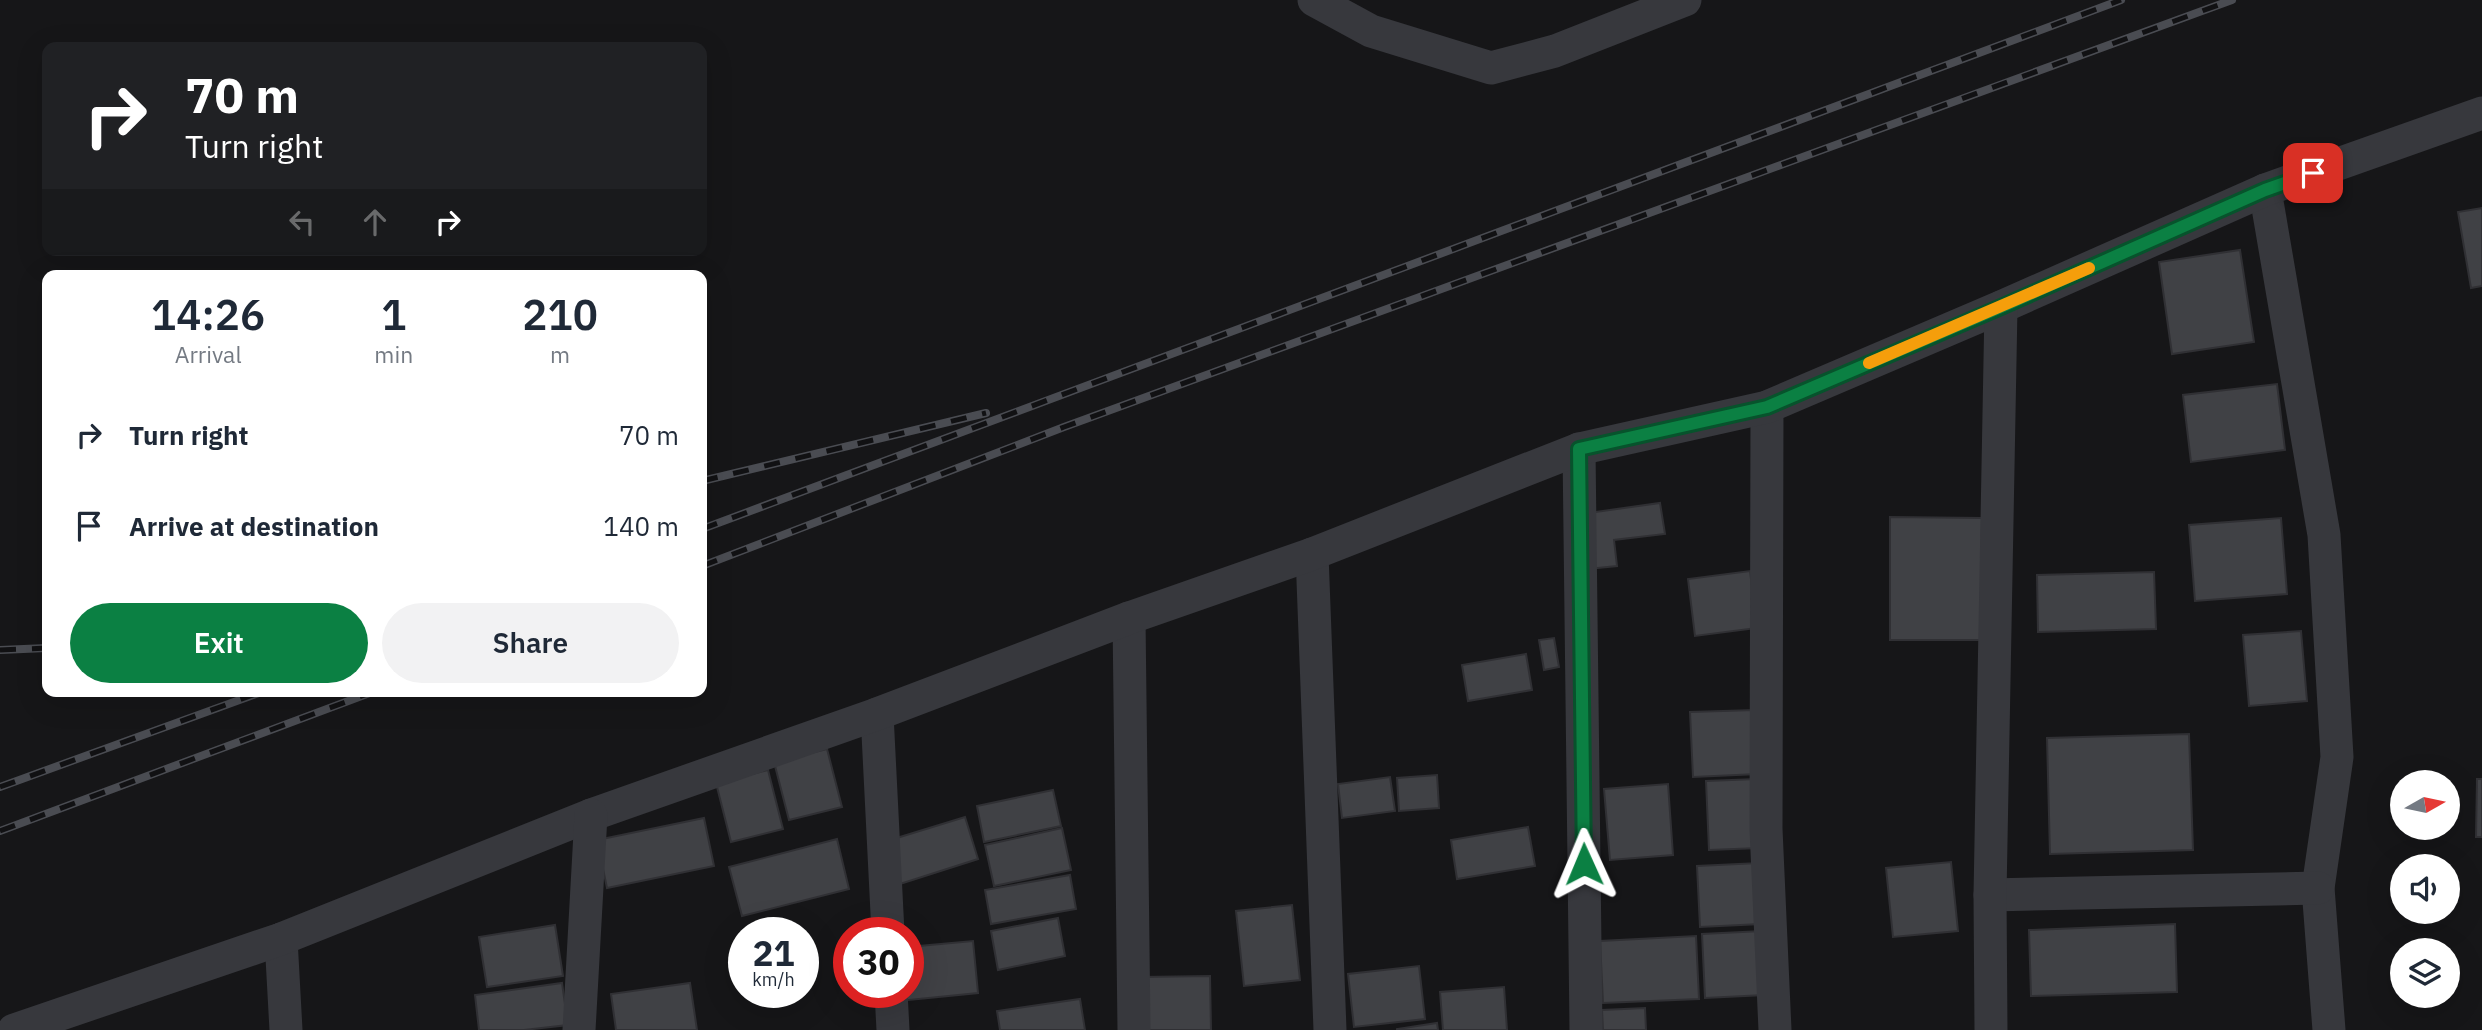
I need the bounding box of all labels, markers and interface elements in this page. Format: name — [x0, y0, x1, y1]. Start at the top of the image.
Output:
text: 70 m — [185, 63, 299, 126]
icon: right — [70, 70, 161, 161]
text: Turn right — [185, 125, 323, 167]
pin — [2283, 143, 2343, 203]
icon: arrive — [2294, 154, 2332, 192]
icon: left — [283, 203, 321, 241]
icon: ahead — [356, 203, 394, 241]
icon: right — [429, 203, 467, 241]
text: 14:26 — [151, 287, 265, 342]
text: 1 — [381, 287, 406, 342]
text: 210 — [522, 287, 598, 342]
text: Arrival — [175, 339, 242, 369]
text: min — [374, 339, 413, 369]
text: m — [550, 339, 570, 369]
icon: right — [70, 416, 108, 454]
text: Turn right — [129, 418, 248, 452]
text: 70 m — [619, 418, 679, 452]
icon: arrive — [70, 507, 108, 545]
text: Arrive at destination — [129, 509, 379, 543]
text: 140 m — [603, 509, 679, 543]
button: Exit — [70, 603, 368, 683]
button: Share — [382, 603, 679, 683]
north arrow — [2390, 770, 2460, 840]
map controls — [2390, 770, 2460, 1008]
position arrow — [1547, 827, 1621, 901]
button: sound — [2390, 854, 2460, 924]
speed limit sign: 30 — [833, 917, 924, 1008]
text: 21 — [752, 930, 795, 976]
button: layers — [2390, 938, 2460, 1008]
text: km/h — [752, 968, 795, 991]

